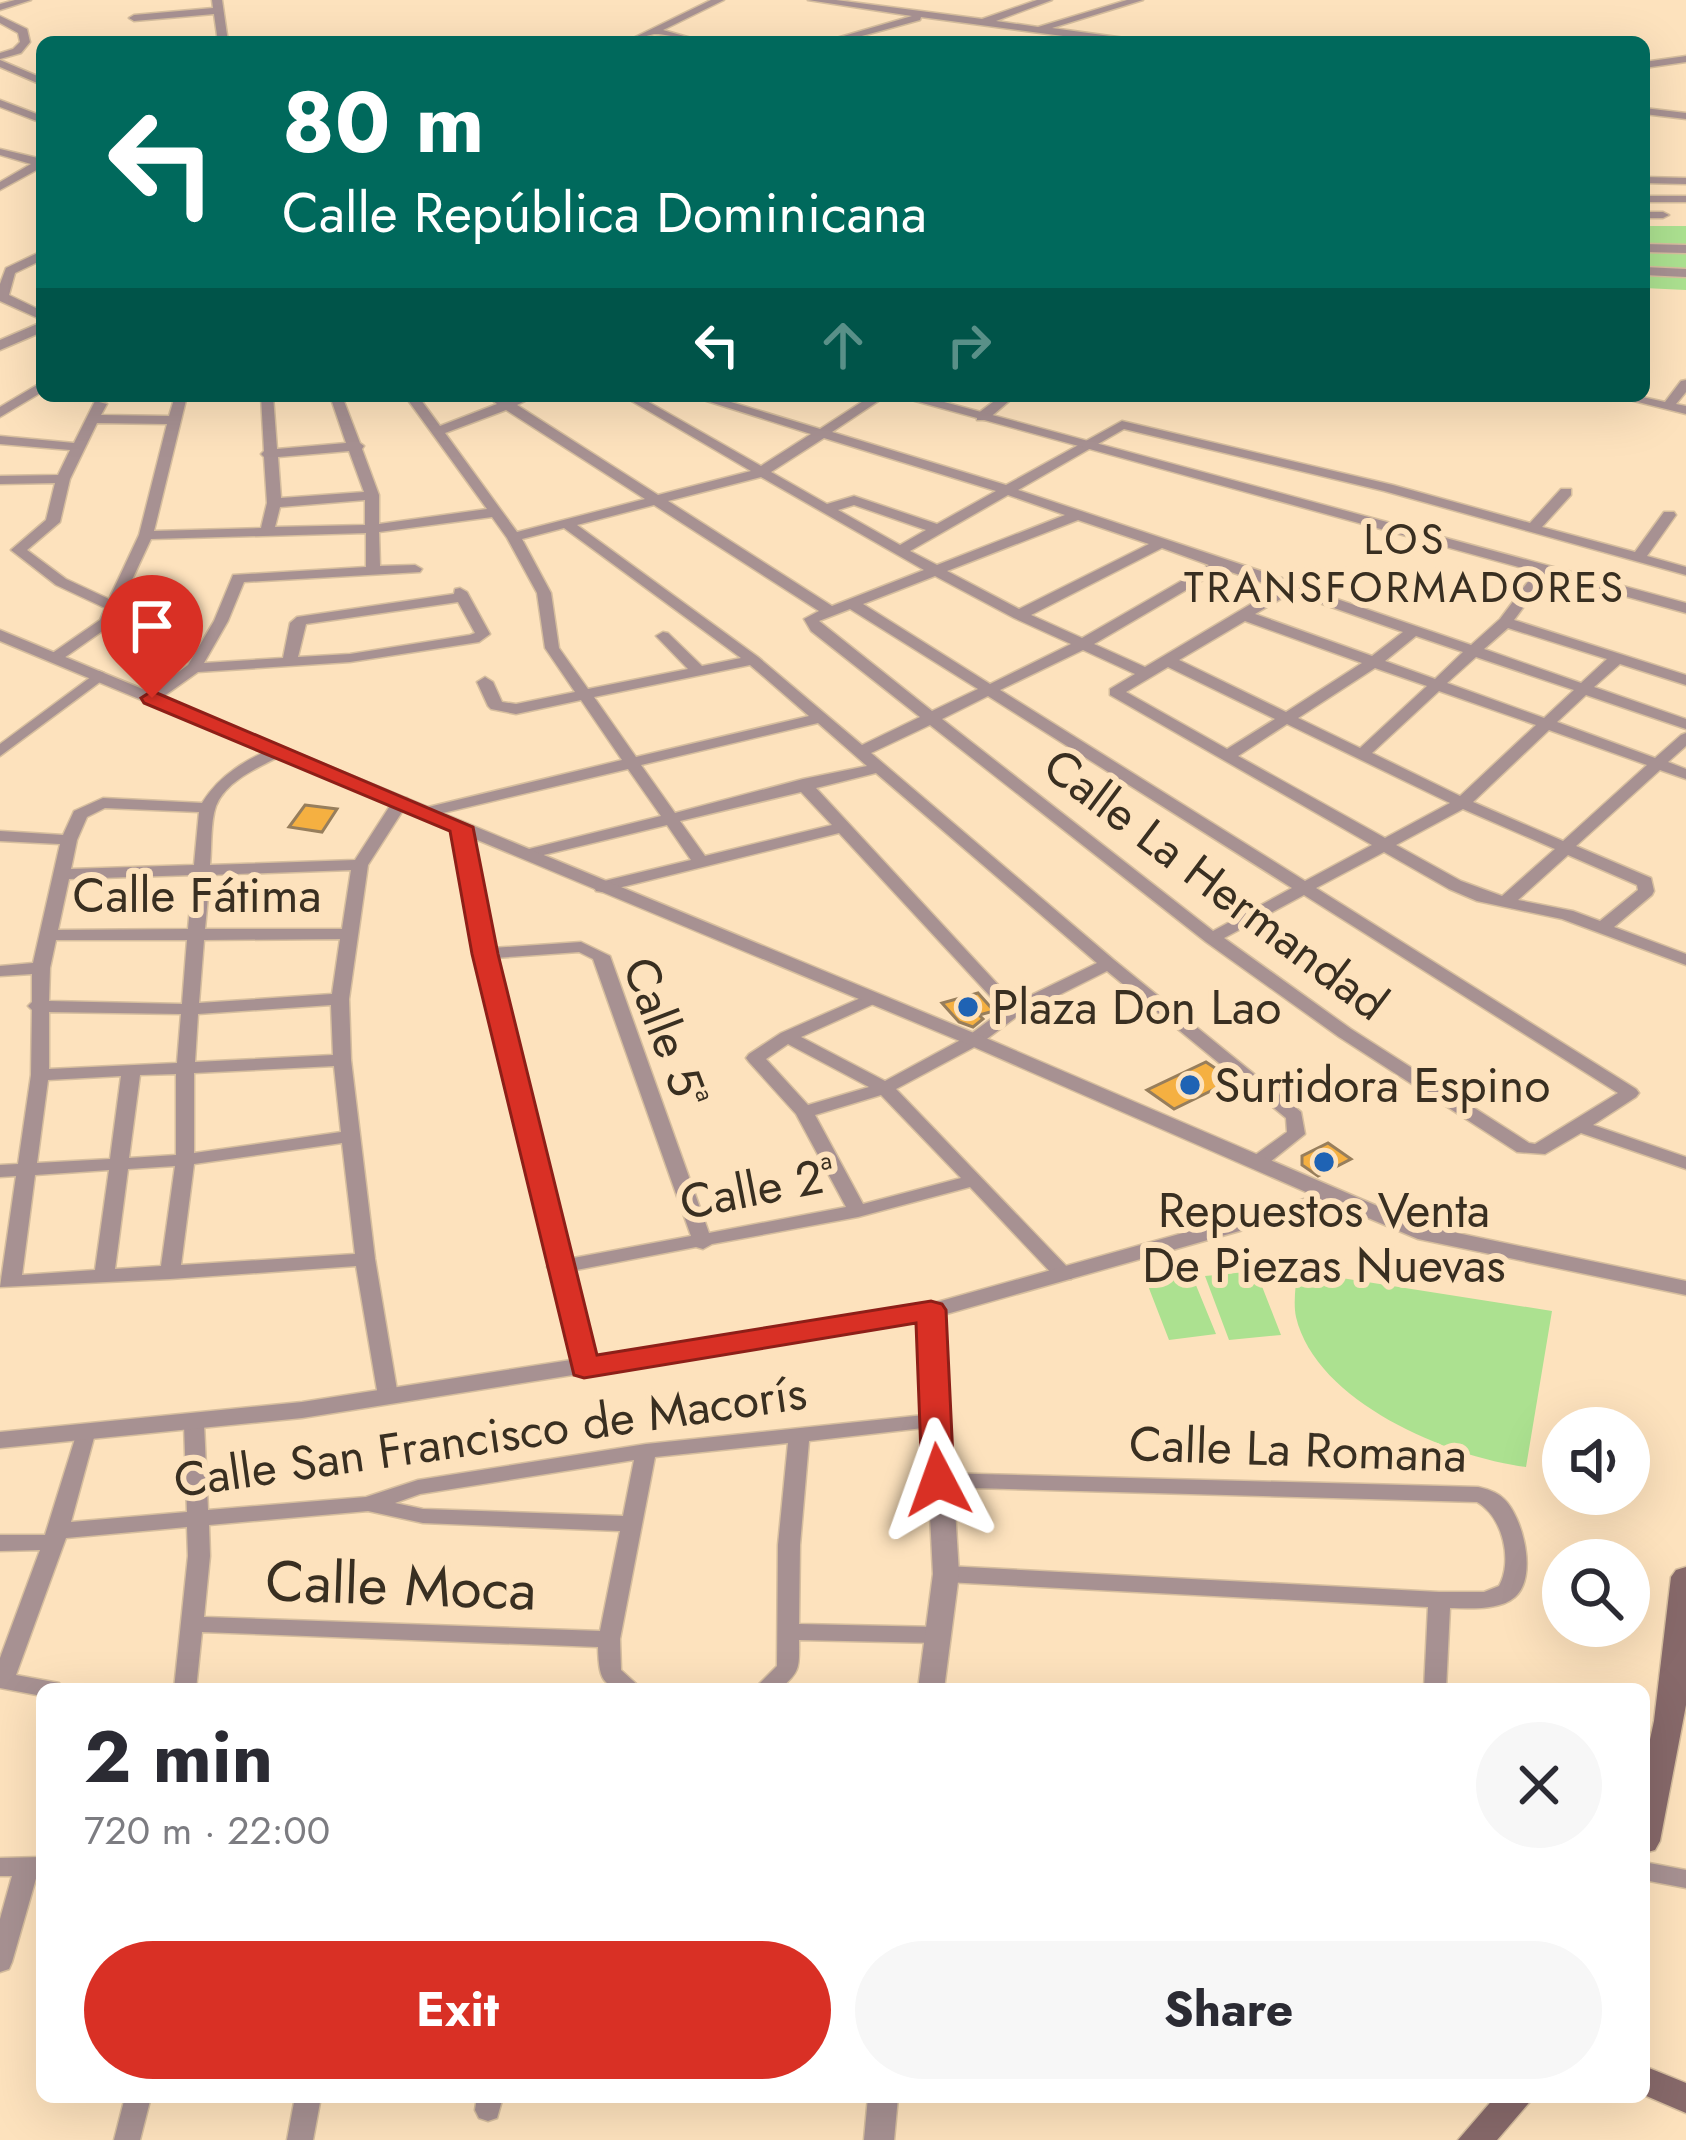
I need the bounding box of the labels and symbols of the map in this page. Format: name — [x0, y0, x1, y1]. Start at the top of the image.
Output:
district label: LOS TRANSFORMADORES — [1184, 509, 1626, 618]
pin — [101, 575, 203, 698]
street label: Calle La Hermandad — [1029, 732, 1402, 1037]
street label: Calle Fátima — [73, 861, 321, 930]
street label: Calle 5ª — [605, 947, 726, 1117]
place label: Plaza Don Lao — [992, 973, 1281, 1042]
marker: Plaza Don Lao — [955, 994, 981, 1020]
place label: Surtidora Espino — [1214, 1051, 1550, 1120]
marker: Surtidora Espino — [1177, 1072, 1203, 1098]
street label: Calle 2ª — [674, 1140, 840, 1237]
marker: Repuestos Venta De Piezas Nuevas — [1311, 1149, 1337, 1175]
place label: Repuestos Venta De Piezas Nuevas — [1142, 1176, 1506, 1300]
street label: Calle San Francisco de Macorís — [169, 1358, 811, 1515]
street label: Calle La Romana — [1128, 1409, 1468, 1490]
position arrow — [875, 1417, 1001, 1543]
street label: Calle Moca — [264, 1539, 538, 1631]

